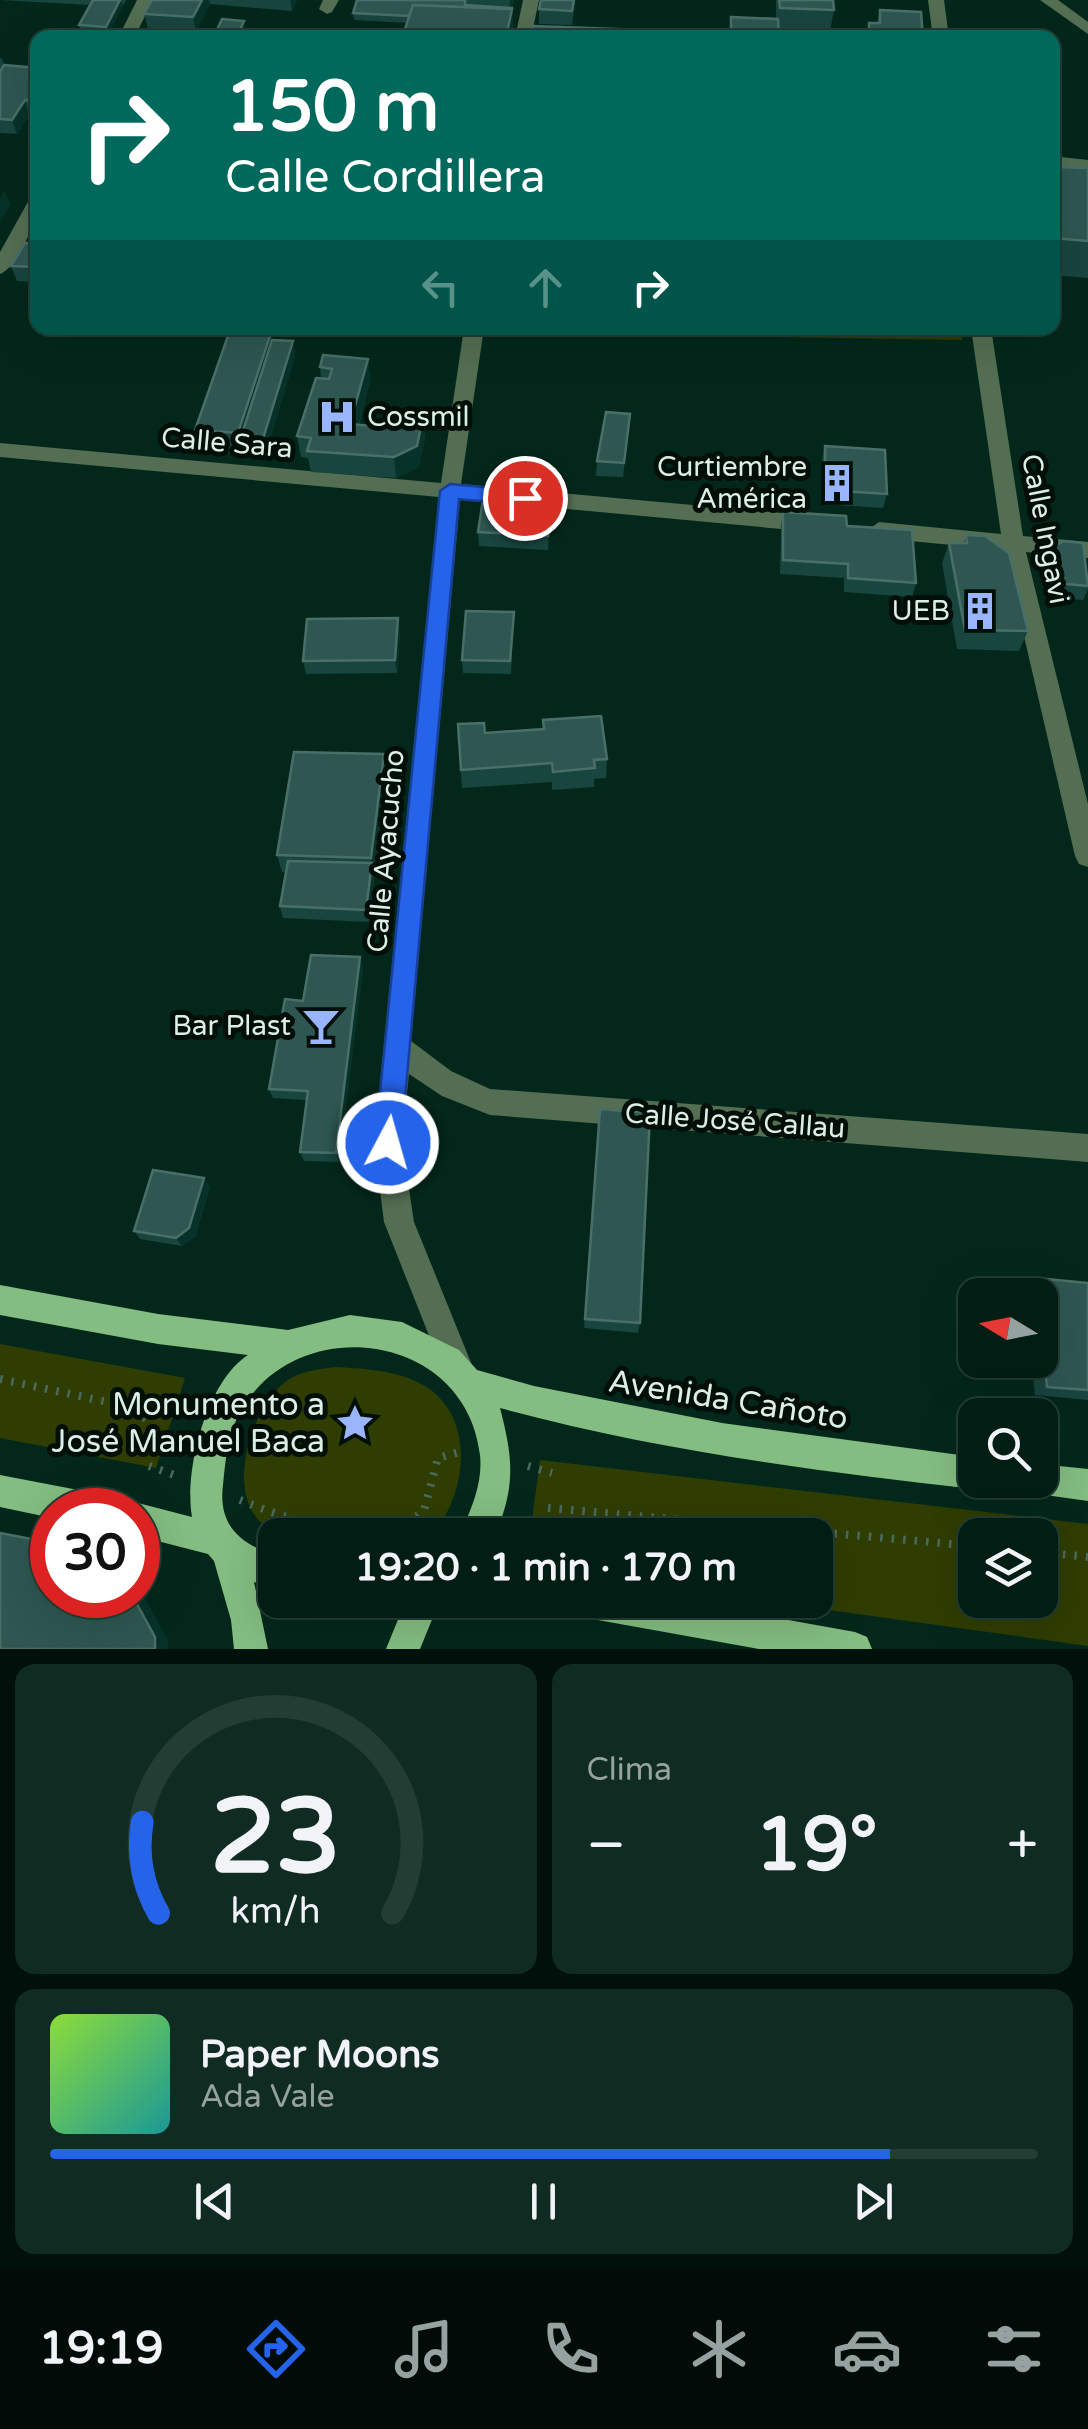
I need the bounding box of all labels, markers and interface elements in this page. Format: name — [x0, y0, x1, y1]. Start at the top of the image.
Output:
text: 150 m — [225, 66, 439, 150]
icon: right — [60, 70, 190, 200]
text: Calle Cordillera — [225, 151, 546, 205]
icon: left — [413, 260, 468, 315]
icon: ahead — [518, 260, 573, 315]
icon: right — [623, 260, 678, 315]
hospital icon: Cossmil — [316, 396, 358, 438]
place label: Cossmil — [367, 400, 470, 434]
street label: Calle Sara — [160, 420, 294, 466]
place label: Curtiembre América — [657, 450, 807, 516]
street label: Calle Ingavi — [1014, 451, 1076, 607]
pin — [483, 456, 568, 541]
building icon: Curtiembre América — [816, 462, 858, 504]
icon: arrive — [498, 471, 553, 526]
building icon: UEB — [959, 590, 1001, 632]
place label: UEB — [892, 594, 950, 628]
street label: Calle Ayacucho — [360, 748, 412, 954]
bar icon: Bar Plast — [300, 1005, 342, 1047]
place label: Bar Plast — [172, 1009, 291, 1043]
position arrow — [336, 1091, 440, 1195]
street label: Calle José Callau — [624, 1096, 846, 1146]
north arrow — [958, 1278, 1058, 1378]
map controls — [958, 1278, 1058, 1618]
street label: Avenida Cañoto — [606, 1362, 850, 1438]
place label: Monumento a José Manuel Baca — [51, 1386, 325, 1461]
button: search — [958, 1398, 1058, 1498]
place icon: Monumento a José Manuel Baca — [334, 1402, 376, 1444]
speed limit sign: 30 — [30, 1488, 160, 1618]
button: layers — [958, 1518, 1058, 1618]
text: 19:20 · 1 min · 170 m — [354, 1545, 737, 1591]
text: Clima — [587, 1751, 672, 1789]
text: 23 — [210, 1776, 341, 1901]
text: 19° — [755, 1800, 878, 1890]
text: − — [587, 1813, 626, 1879]
text: + — [1007, 1813, 1038, 1879]
text: km/h — [231, 1890, 321, 1933]
text: Paper Moons — [200, 2032, 440, 2078]
text: Ada Vale — [200, 2078, 335, 2116]
icon: previous — [187, 2174, 242, 2229]
icon: pause — [516, 2174, 571, 2229]
icon: next — [846, 2174, 901, 2229]
icon: directions — [241, 2314, 311, 2384]
icon: music — [389, 2314, 459, 2384]
icon: phone — [536, 2314, 606, 2384]
icon: climate — [684, 2314, 754, 2384]
icon: car — [832, 2314, 902, 2384]
icon: filters — [979, 2314, 1049, 2384]
text: 19:19 — [39, 2322, 164, 2376]

